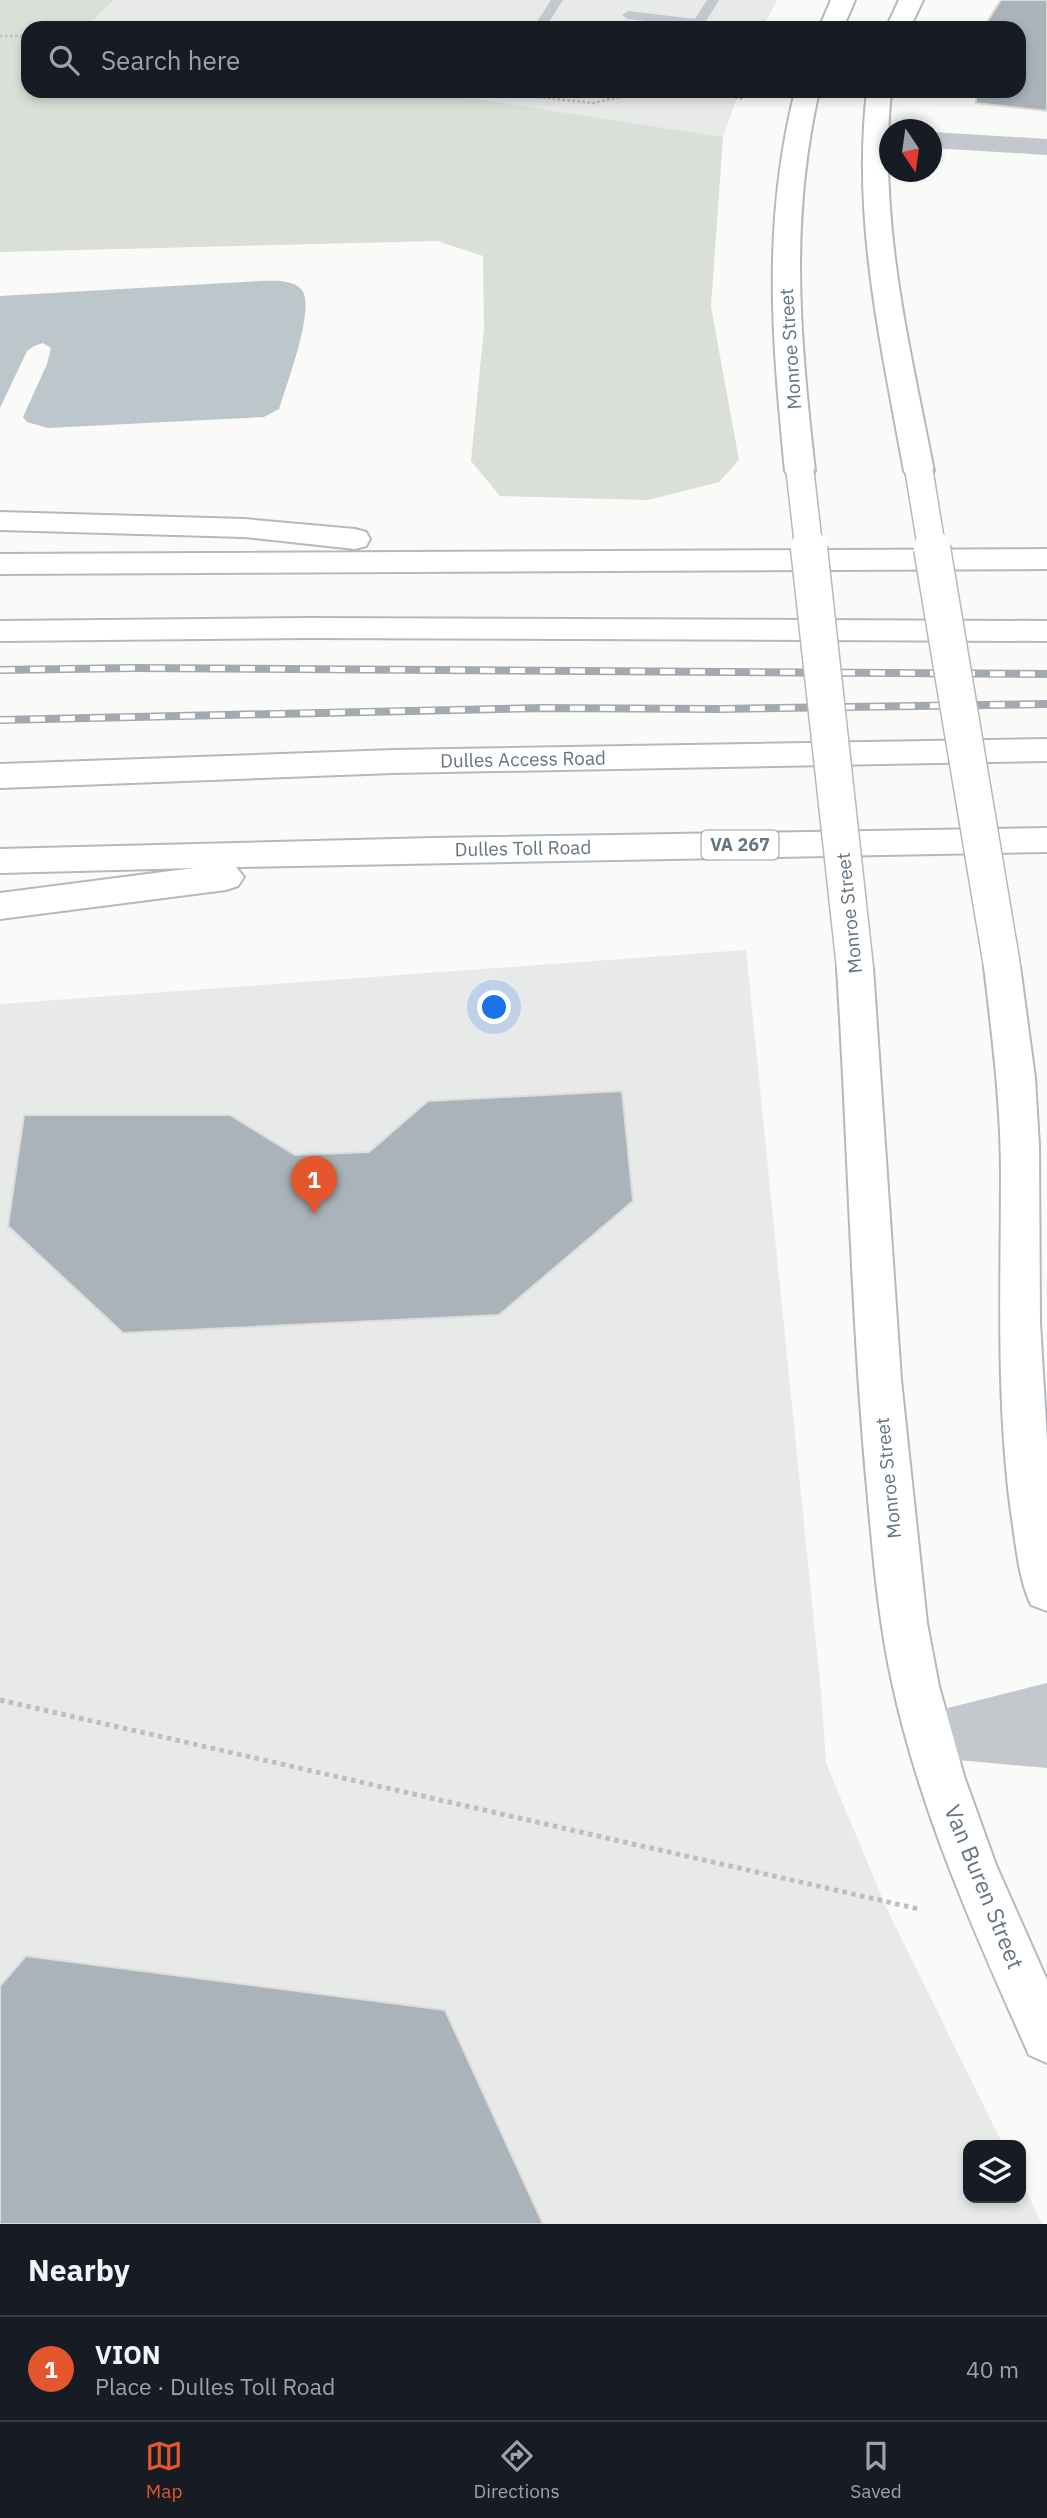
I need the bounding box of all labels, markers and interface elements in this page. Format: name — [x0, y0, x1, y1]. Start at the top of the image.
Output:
search box — [21, 21, 1026, 98]
icon: search — [45, 41, 83, 79]
text: Search here — [101, 43, 240, 77]
north arrow — [879, 119, 942, 182]
street label: Monroe Street — [774, 288, 806, 410]
street label: Dulles Access Road — [440, 746, 606, 772]
road number: VA 267 — [702, 830, 778, 860]
street label: Dulles Toll Road — [454, 835, 592, 861]
street label: Monroe Street — [831, 851, 867, 975]
your location — [477, 990, 511, 1024]
pin: 1 — [291, 1156, 337, 1214]
street label: Monroe Street — [870, 1416, 906, 1540]
street label: Van Buren Street — [938, 1800, 1032, 1973]
map controls — [963, 2140, 1026, 2203]
button: layers — [963, 2140, 1026, 2203]
text: Nearby — [28, 2250, 130, 2289]
text: VION — [95, 2337, 161, 2371]
text: 1 — [44, 2354, 58, 2384]
text: 40 m — [966, 2354, 1019, 2384]
text: Place · Dulles Toll Road — [95, 2371, 335, 2401]
tab: Map — [145, 2437, 183, 2503]
tab: Directions — [473, 2437, 560, 2503]
tab: Saved — [850, 2437, 902, 2503]

